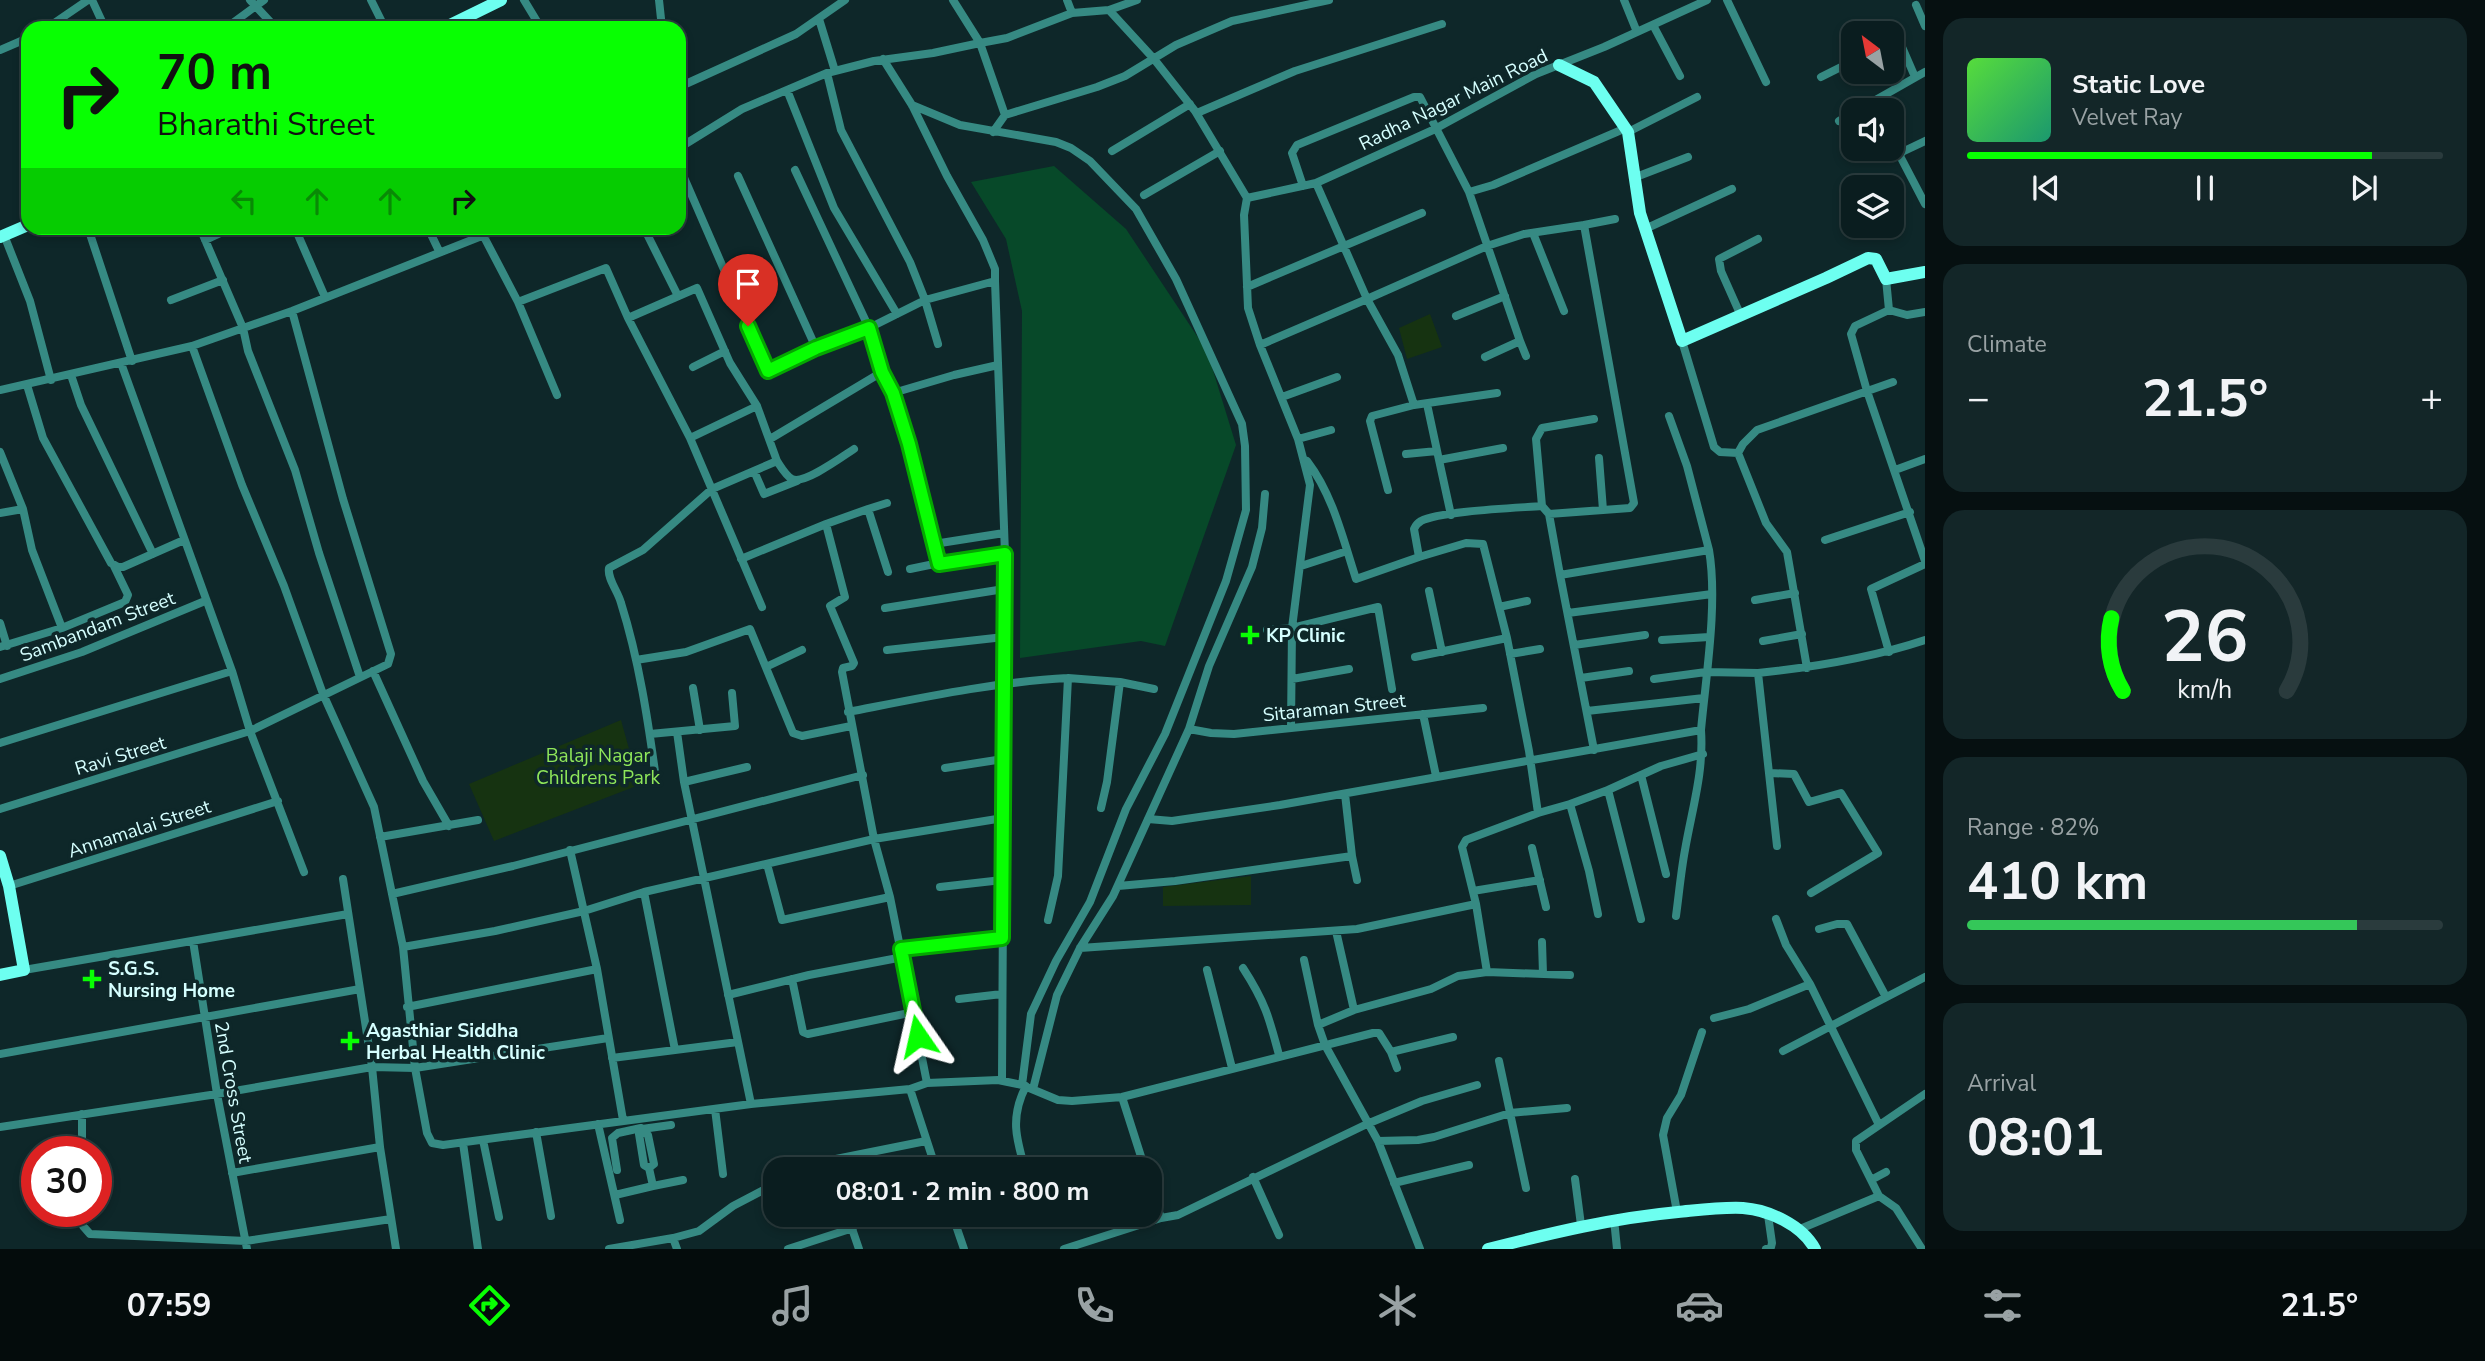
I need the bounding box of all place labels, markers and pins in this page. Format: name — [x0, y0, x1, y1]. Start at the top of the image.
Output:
pin — [718, 254, 778, 326]
place label: KP Clinic — [1266, 623, 1345, 649]
marker: KP Clinic — [1240, 625, 1260, 645]
place label: S.G.S. Nursing Home — [108, 956, 235, 1004]
marker: S.G.S. Nursing Home — [82, 969, 102, 989]
place label: Agasthiar Siddha Herbal Health Clinic — [366, 1018, 545, 1066]
marker: Agasthiar Siddha Herbal Health Clinic — [340, 1031, 360, 1051]

